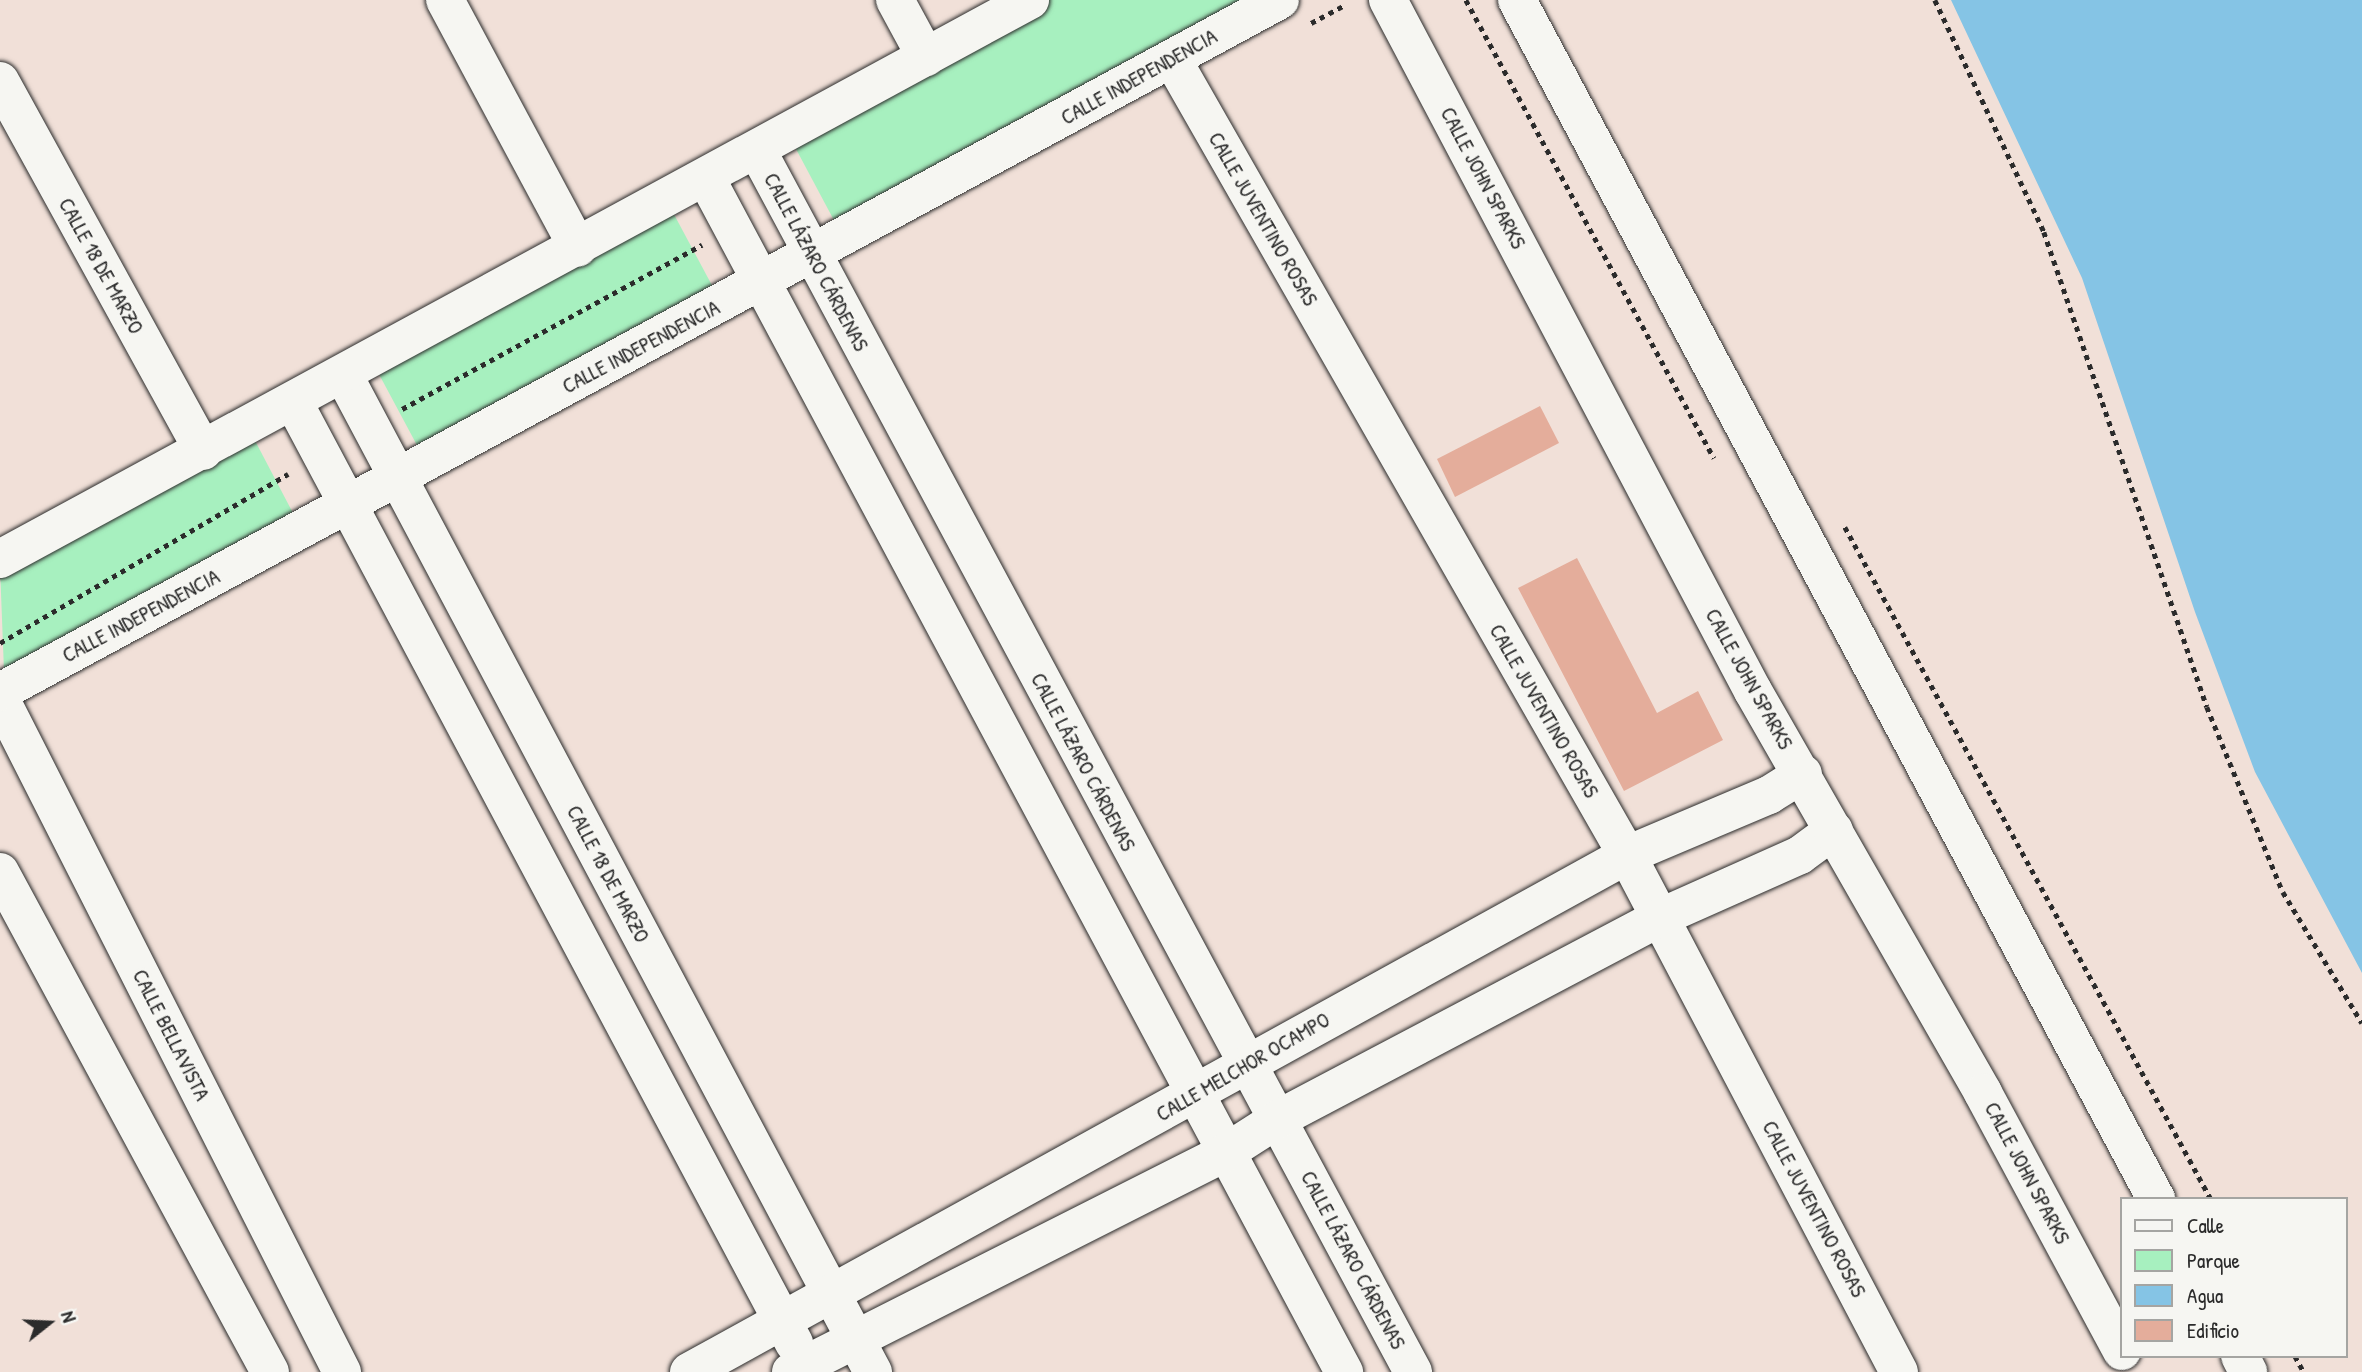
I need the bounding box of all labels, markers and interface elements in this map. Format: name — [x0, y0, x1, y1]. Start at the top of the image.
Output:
street label: CALLE INDEPENDENCIA — [1057, 24, 1221, 130]
street label: CALLE JOHN SPARKS — [1435, 103, 1531, 253]
street label: CALLE JUVENTINO ROSAS — [1203, 128, 1323, 310]
street label: CALLE LÁZARO CÁRDENAS — [758, 169, 874, 355]
street label: CALLE 18 DE MARZO — [53, 194, 149, 338]
street label: CALLE INDEPENDENCIA — [558, 295, 724, 399]
street label: CALLE INDEPENDENCIA — [58, 564, 224, 668]
street label: CALLE JOHN SPARKS — [1700, 604, 1798, 754]
street label: CALLE JUVENTINO ROSAS — [1484, 620, 1604, 802]
street label: CALLE LÁZARO CÁRDENAS — [1025, 669, 1141, 855]
street label: CALLE 18 DE MARZO — [561, 801, 655, 947]
street label: CALLE BELLAVISTA — [127, 965, 215, 1105]
street label: CALLE MELCHOR OCAMPO — [1152, 1007, 1334, 1127]
street label: CALLE JOHN SPARKS — [1979, 1098, 2075, 1248]
street label: CALLE JUVENTINO ROSAS — [1757, 1116, 1871, 1302]
street label: CALLE LÁZARO CÁRDENAS — [1295, 1167, 1411, 1353]
legend — [2120, 1197, 2348, 1358]
text: Calle — [2187, 1211, 2224, 1240]
text: Parque — [2187, 1246, 2240, 1275]
text: Agua — [2187, 1281, 2223, 1310]
north arrow — [14, 1288, 84, 1358]
text: N — [55, 1308, 83, 1325]
text: Edificio — [2187, 1316, 2239, 1345]

